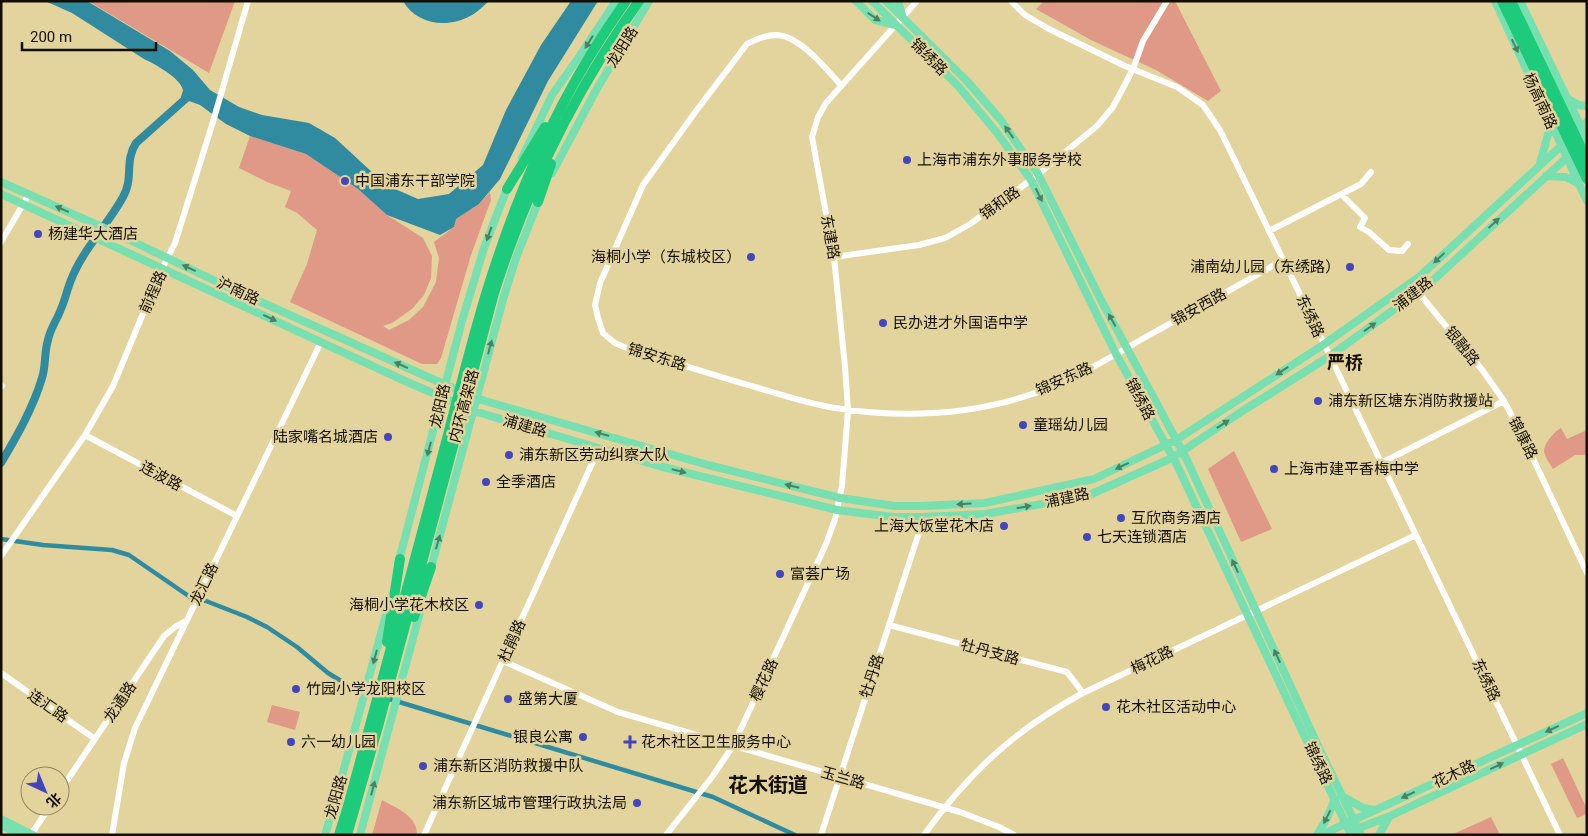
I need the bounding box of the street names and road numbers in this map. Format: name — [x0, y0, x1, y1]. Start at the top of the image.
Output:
street label: 龙阳路 — [602, 23, 642, 71]
street label: 锦绣路 — [907, 35, 951, 79]
street label: 杨高南路 — [1519, 70, 1561, 132]
street label: 锦和路 — [977, 182, 1023, 224]
street label: 东建路 — [817, 213, 843, 261]
street label: 前程路 — [136, 268, 170, 316]
street label: 沪南路 — [214, 273, 262, 309]
street label: 浦建路 — [1390, 273, 1436, 315]
street label: 锦安西路 — [1168, 285, 1230, 329]
street label: 东绣路 — [1292, 292, 1328, 340]
street label: 银融路 — [1441, 323, 1483, 369]
street label: 锦安东路 — [626, 340, 688, 374]
street label: 锦安东路 — [1033, 359, 1095, 399]
street label: 内环高架路 — [446, 367, 482, 445]
street label: 锦绣路 — [1121, 375, 1159, 423]
street label: 龙阳路 — [426, 382, 454, 430]
street label: 浦建路 — [501, 411, 549, 441]
street label: 锦康路 — [1505, 414, 1541, 462]
street label: 连波路 — [137, 457, 185, 495]
street label: 浦建路 — [1043, 485, 1091, 511]
street label: 龙汇路 — [186, 560, 222, 608]
street label: 杜鹃路 — [495, 617, 529, 665]
street label: 牡丹支路 — [959, 636, 1021, 668]
street label: 梅花路 — [1128, 642, 1176, 678]
street label: 牡丹路 — [856, 652, 888, 700]
street label: 樱花路 — [746, 656, 782, 704]
street label: 东绣路 — [1468, 656, 1504, 704]
street label: 龙通路 — [100, 678, 140, 726]
street label: 连汇路 — [24, 686, 72, 726]
street label: 锦绣路 — [1300, 739, 1336, 787]
street label: 花木路 — [1430, 756, 1478, 792]
street label: 玉兰路 — [819, 763, 867, 793]
street label: 龙阳路 — [321, 773, 351, 821]

